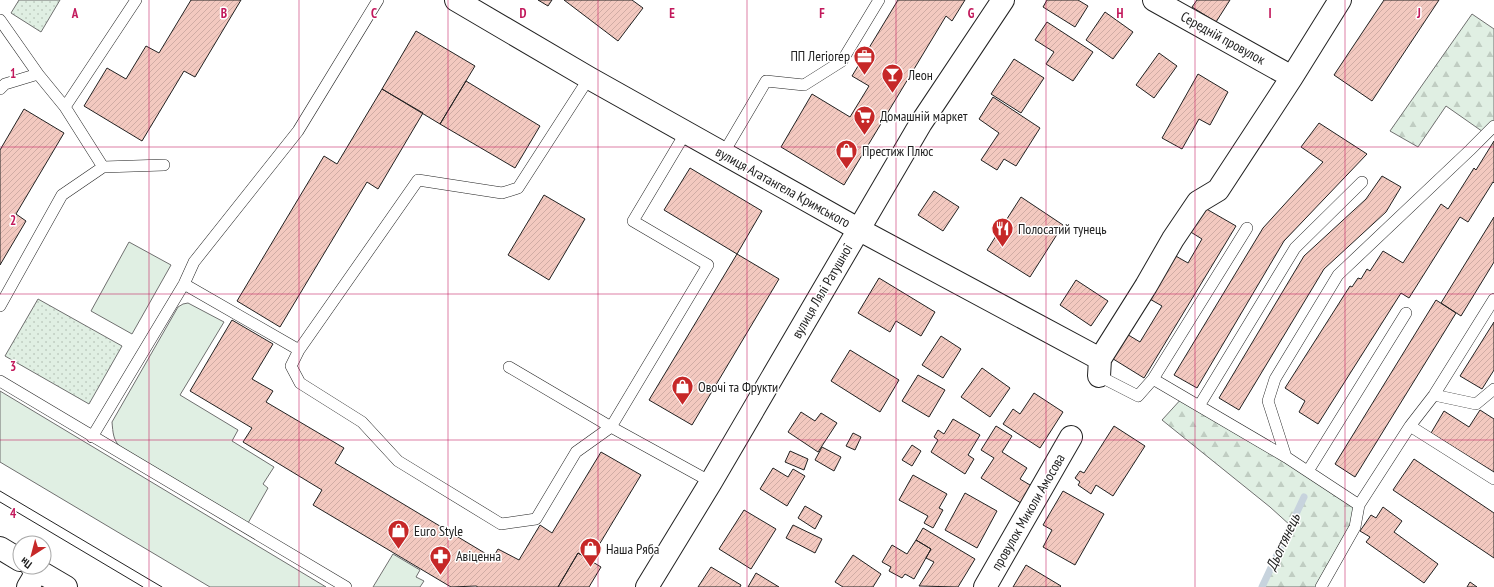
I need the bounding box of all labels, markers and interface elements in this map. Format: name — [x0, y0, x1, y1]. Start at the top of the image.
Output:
text: A — [71, 5, 79, 22]
text: B — [221, 5, 227, 22]
text: C — [371, 5, 377, 22]
text: D — [520, 5, 527, 22]
text: E — [669, 5, 675, 22]
text: F — [819, 5, 825, 22]
text: G — [968, 5, 975, 22]
text: H — [1117, 5, 1124, 22]
text: I — [1268, 5, 1272, 22]
text: J — [1416, 5, 1421, 22]
street label: Середній провулок — [1178, 7, 1269, 69]
office icon: ПП Легіогер — [852, 43, 878, 76]
place label: ПП Легіогер — [790, 47, 850, 65]
bar icon: Леон — [880, 62, 906, 95]
text: 1 — [10, 65, 16, 82]
place label: Леон — [907, 66, 933, 84]
supermarket icon: Домашній маркет — [852, 103, 878, 136]
place label: Домашній маркет — [880, 107, 968, 125]
shop icon: Престиж Плюс — [833, 138, 859, 171]
street label: вулиця Агатангела Кримського — [713, 142, 853, 232]
place label: Престиж Плюс — [862, 142, 933, 160]
text: 2 — [10, 212, 16, 229]
restaurant icon: Полосатий тунець — [989, 216, 1015, 249]
place label: Полосатий тунець — [1018, 220, 1107, 238]
street label: вулиця Лялі Ратушної — [788, 240, 856, 342]
text: 3 — [10, 358, 16, 375]
shop icon: Овочі та Фрукти — [669, 374, 695, 407]
place label: Овочі та Фрукти — [698, 378, 778, 396]
street label: провулок Миколи Амосова — [987, 450, 1069, 574]
text: 4 — [10, 505, 17, 522]
water label: Дьогтянець — [1261, 509, 1304, 574]
shop icon: Euro Style — [385, 518, 411, 551]
place label: Euro Style — [414, 522, 463, 540]
north arrow — [12, 535, 52, 575]
shop icon: Наша Ряба — [578, 536, 604, 569]
place label: Наша Ряба — [606, 540, 659, 558]
pharmacy icon: Авіценна — [428, 543, 454, 576]
place label: Авіценна — [456, 547, 501, 565]
text: Пн — [18, 554, 35, 572]

